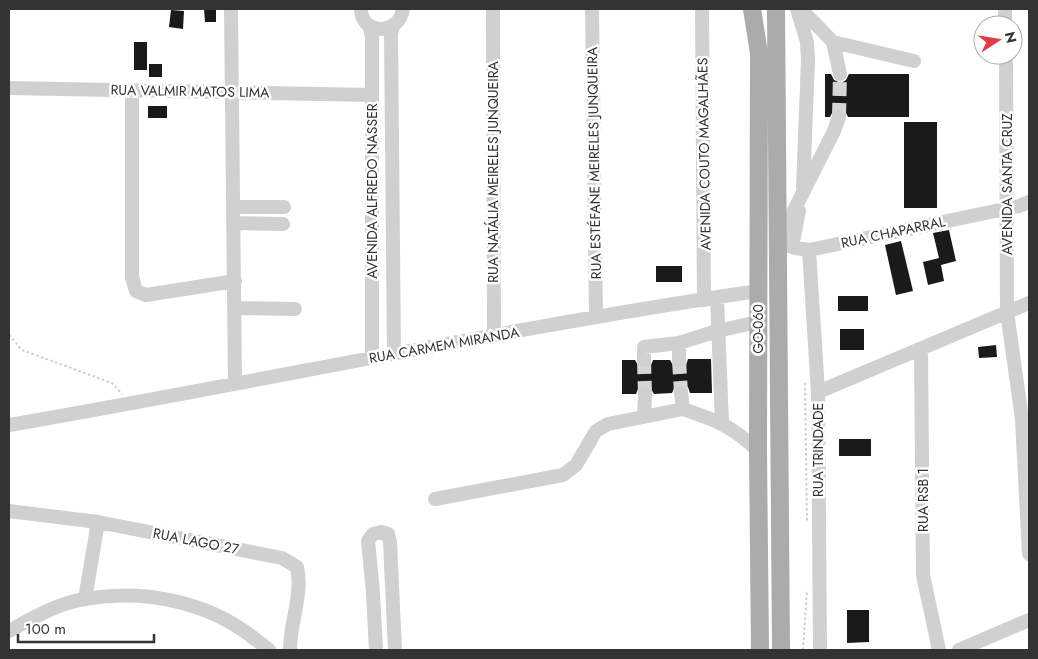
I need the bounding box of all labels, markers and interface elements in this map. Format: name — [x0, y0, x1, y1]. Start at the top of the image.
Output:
north arrow — [973, 15, 1023, 65]
text: N — [1000, 30, 1022, 45]
street label: RUA ESTÉFANE MEIRELES JUNQUEIRA — [582, 46, 606, 279]
street label: AVENIDA COUTO MAGALHÃES — [692, 57, 716, 251]
street label: RUA NATÁLIA MEIRELES JUNQUEIRA — [483, 60, 503, 283]
street label: RUA VALMIR MATOS LIMA — [110, 80, 270, 102]
street label: AVENIDA ALFREDO NASSER — [362, 103, 382, 279]
street label: AVENIDA SANTA CRUZ — [997, 113, 1017, 255]
street label: RUA CHAPARRAL — [839, 211, 948, 253]
street label: GO-060 — [748, 304, 768, 354]
street label: RUA CARMEM MIRANDA — [367, 322, 521, 368]
street label: RUA TRINDADE — [808, 403, 828, 497]
street label: RUA RSB 1 — [913, 468, 933, 532]
street label: RUA LAGO 27 — [151, 523, 241, 559]
scale bar — [18, 612, 154, 644]
text: 100 m — [25, 618, 66, 640]

